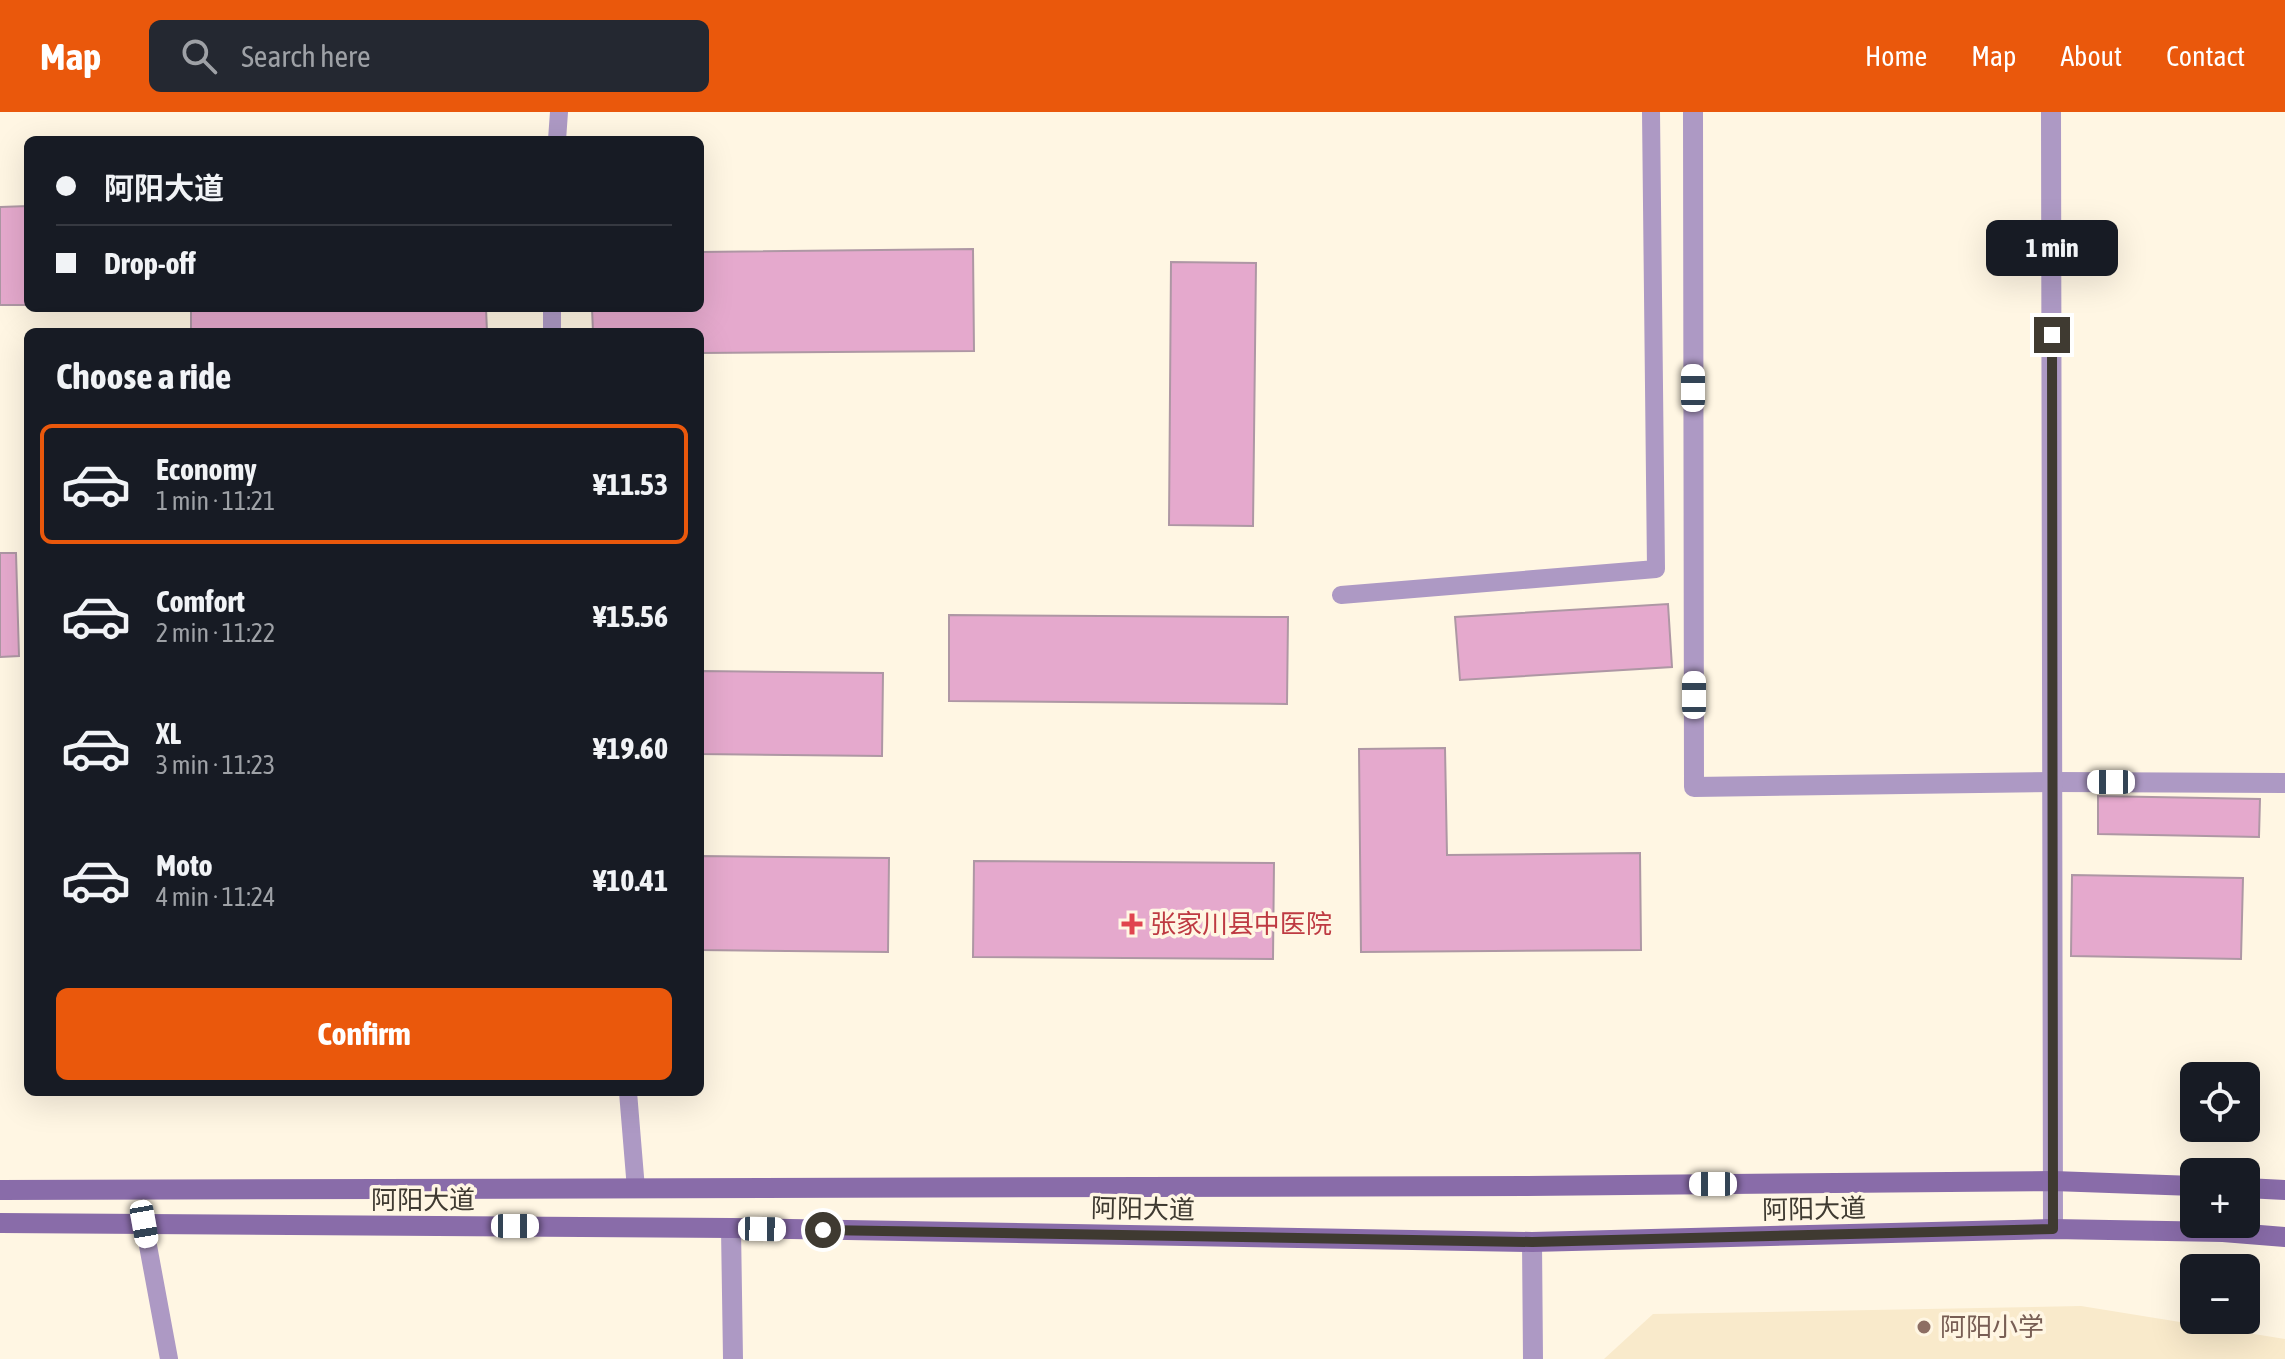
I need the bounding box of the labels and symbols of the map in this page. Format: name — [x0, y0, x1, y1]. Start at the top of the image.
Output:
callout: 1 min — [1986, 219, 2118, 275]
route end — [2034, 317, 2070, 353]
car — [1681, 364, 1705, 412]
car — [1682, 671, 1706, 719]
car — [2087, 770, 2135, 794]
place label: 张家川县中医院 — [1150, 909, 1332, 939]
marker: 张家川县中医院 — [1121, 913, 1143, 935]
car — [1689, 1172, 1737, 1196]
street label: 阿阳大道 — [371, 1185, 475, 1215]
street label: 阿阳大道 — [1091, 1193, 1195, 1225]
street label: 阿阳大道 — [1762, 1193, 1866, 1225]
car — [128, 1198, 160, 1250]
route start — [805, 1212, 841, 1248]
car — [491, 1214, 539, 1238]
car — [738, 1217, 786, 1241]
place label: 阿阳小学 — [1940, 1312, 2044, 1342]
marker: 阿阳小学 — [1915, 1318, 1933, 1336]

